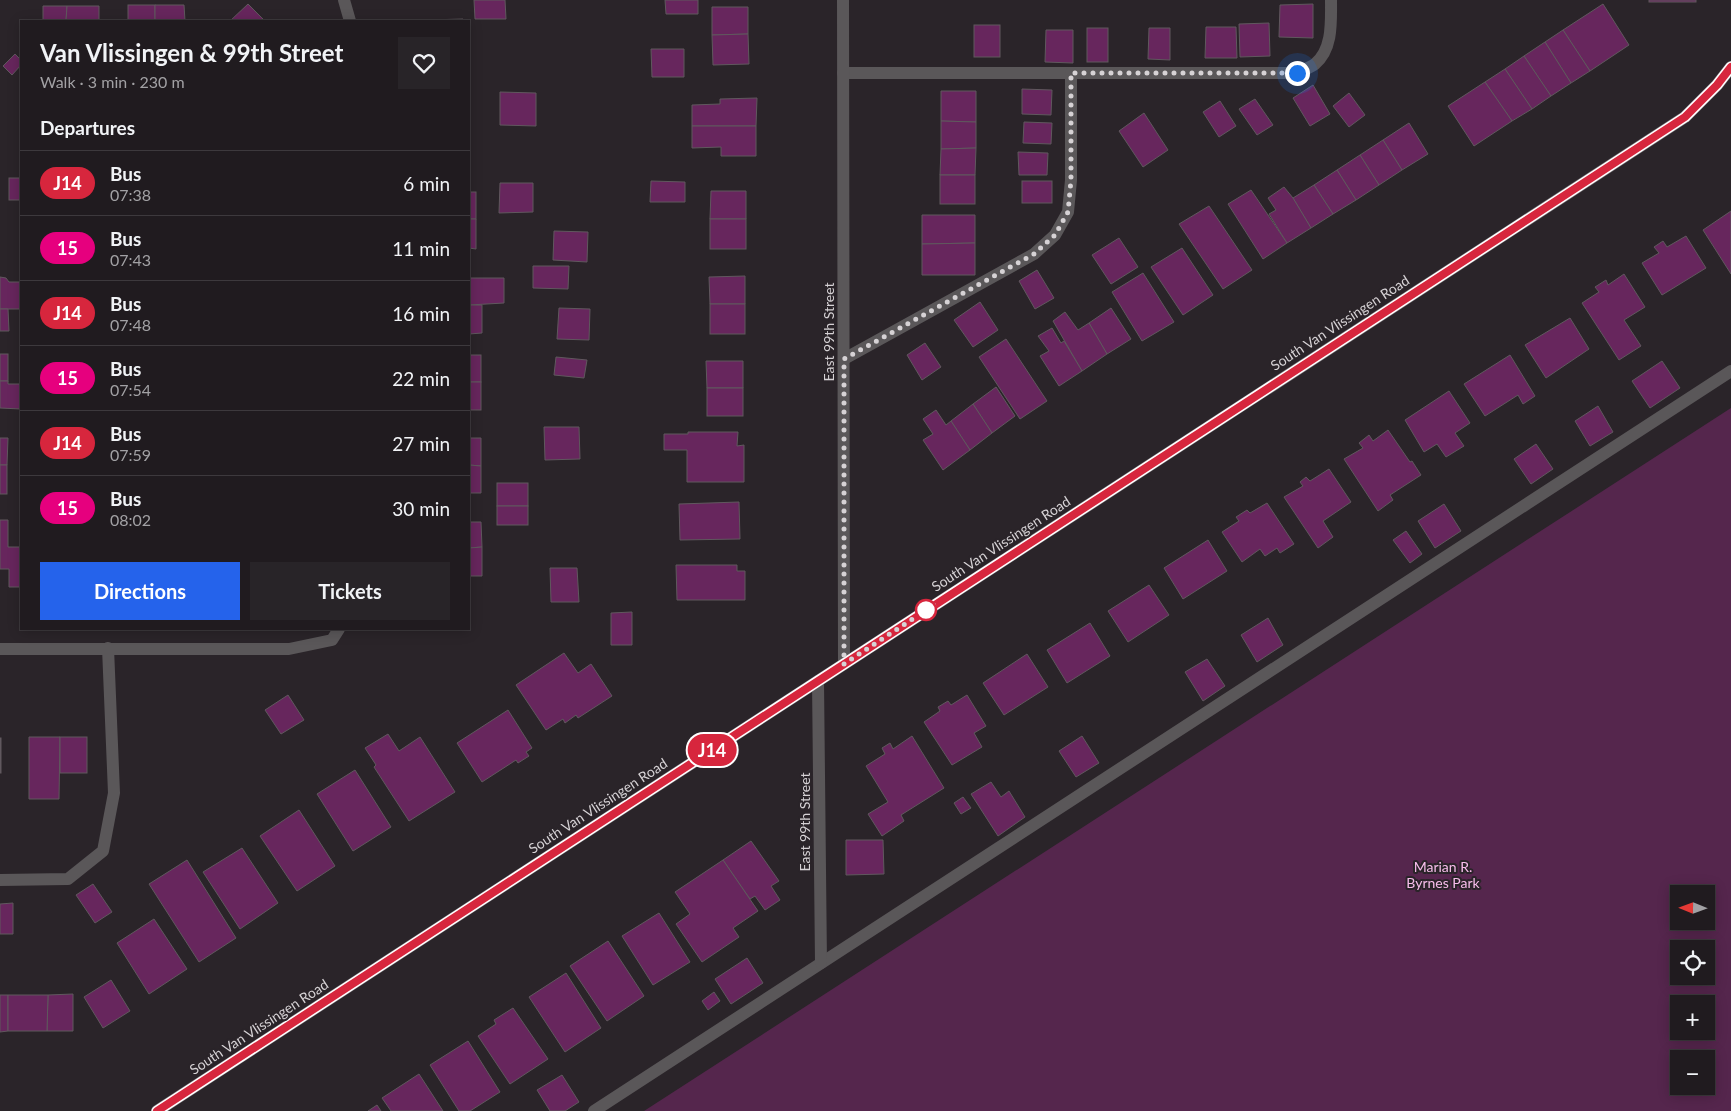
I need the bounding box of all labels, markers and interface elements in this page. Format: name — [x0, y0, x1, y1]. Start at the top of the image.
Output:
button: heart — [398, 37, 450, 89]
text: Van Vlissingen & 99th Street — [40, 38, 344, 67]
your location — [1285, 61, 1310, 86]
text: Walk · 3 min · 230 m — [40, 72, 185, 91]
text: Departures — [40, 116, 135, 139]
text: Bus — [110, 162, 141, 185]
text: J14 — [53, 172, 82, 194]
text: 6 min — [403, 172, 450, 195]
text: 07:38 — [110, 185, 151, 204]
text: Bus — [110, 227, 141, 250]
text: 15 — [57, 237, 78, 259]
text: 11 min — [392, 237, 450, 260]
text: 07:43 — [110, 250, 151, 269]
street label: South Van Vlissingen Road — [1267, 271, 1412, 374]
street label: East 99th Street — [820, 282, 837, 382]
text: Bus — [110, 292, 141, 315]
text: J14 — [53, 302, 82, 324]
text: 16 min — [392, 302, 450, 325]
text: 07:48 — [110, 315, 151, 334]
text: Bus — [110, 357, 141, 380]
text: 15 — [57, 367, 78, 389]
text: 22 min — [392, 367, 450, 390]
text: 07:54 — [110, 380, 151, 399]
text: Bus — [110, 422, 141, 445]
text: J14 — [53, 432, 82, 454]
text: 27 min — [392, 432, 450, 455]
text: 07:59 — [110, 445, 151, 464]
text: Bus — [110, 487, 141, 510]
street label: South Van Vlissingen Road — [928, 492, 1073, 595]
text: 15 — [57, 497, 78, 519]
text: 30 min — [392, 497, 450, 520]
text: 08:02 — [110, 510, 151, 529]
button: Directions — [40, 562, 240, 620]
button: Tickets — [250, 562, 450, 620]
unlabelled marker — [915, 599, 937, 621]
line badge: J14 — [683, 734, 741, 766]
text: J14 — [698, 739, 726, 761]
street label: South Van Vlissingen Road — [525, 754, 670, 857]
street label: East 99th Street — [796, 772, 813, 872]
park label: Marian R. Byrnes Park — [1406, 858, 1481, 891]
north arrow — [1670, 885, 1715, 930]
map controls — [1670, 885, 1715, 1095]
button: locate — [1670, 940, 1715, 985]
street label: South Van Vlissingen Road — [186, 975, 331, 1078]
button: + — [1670, 995, 1715, 1040]
button: − — [1670, 1050, 1715, 1095]

